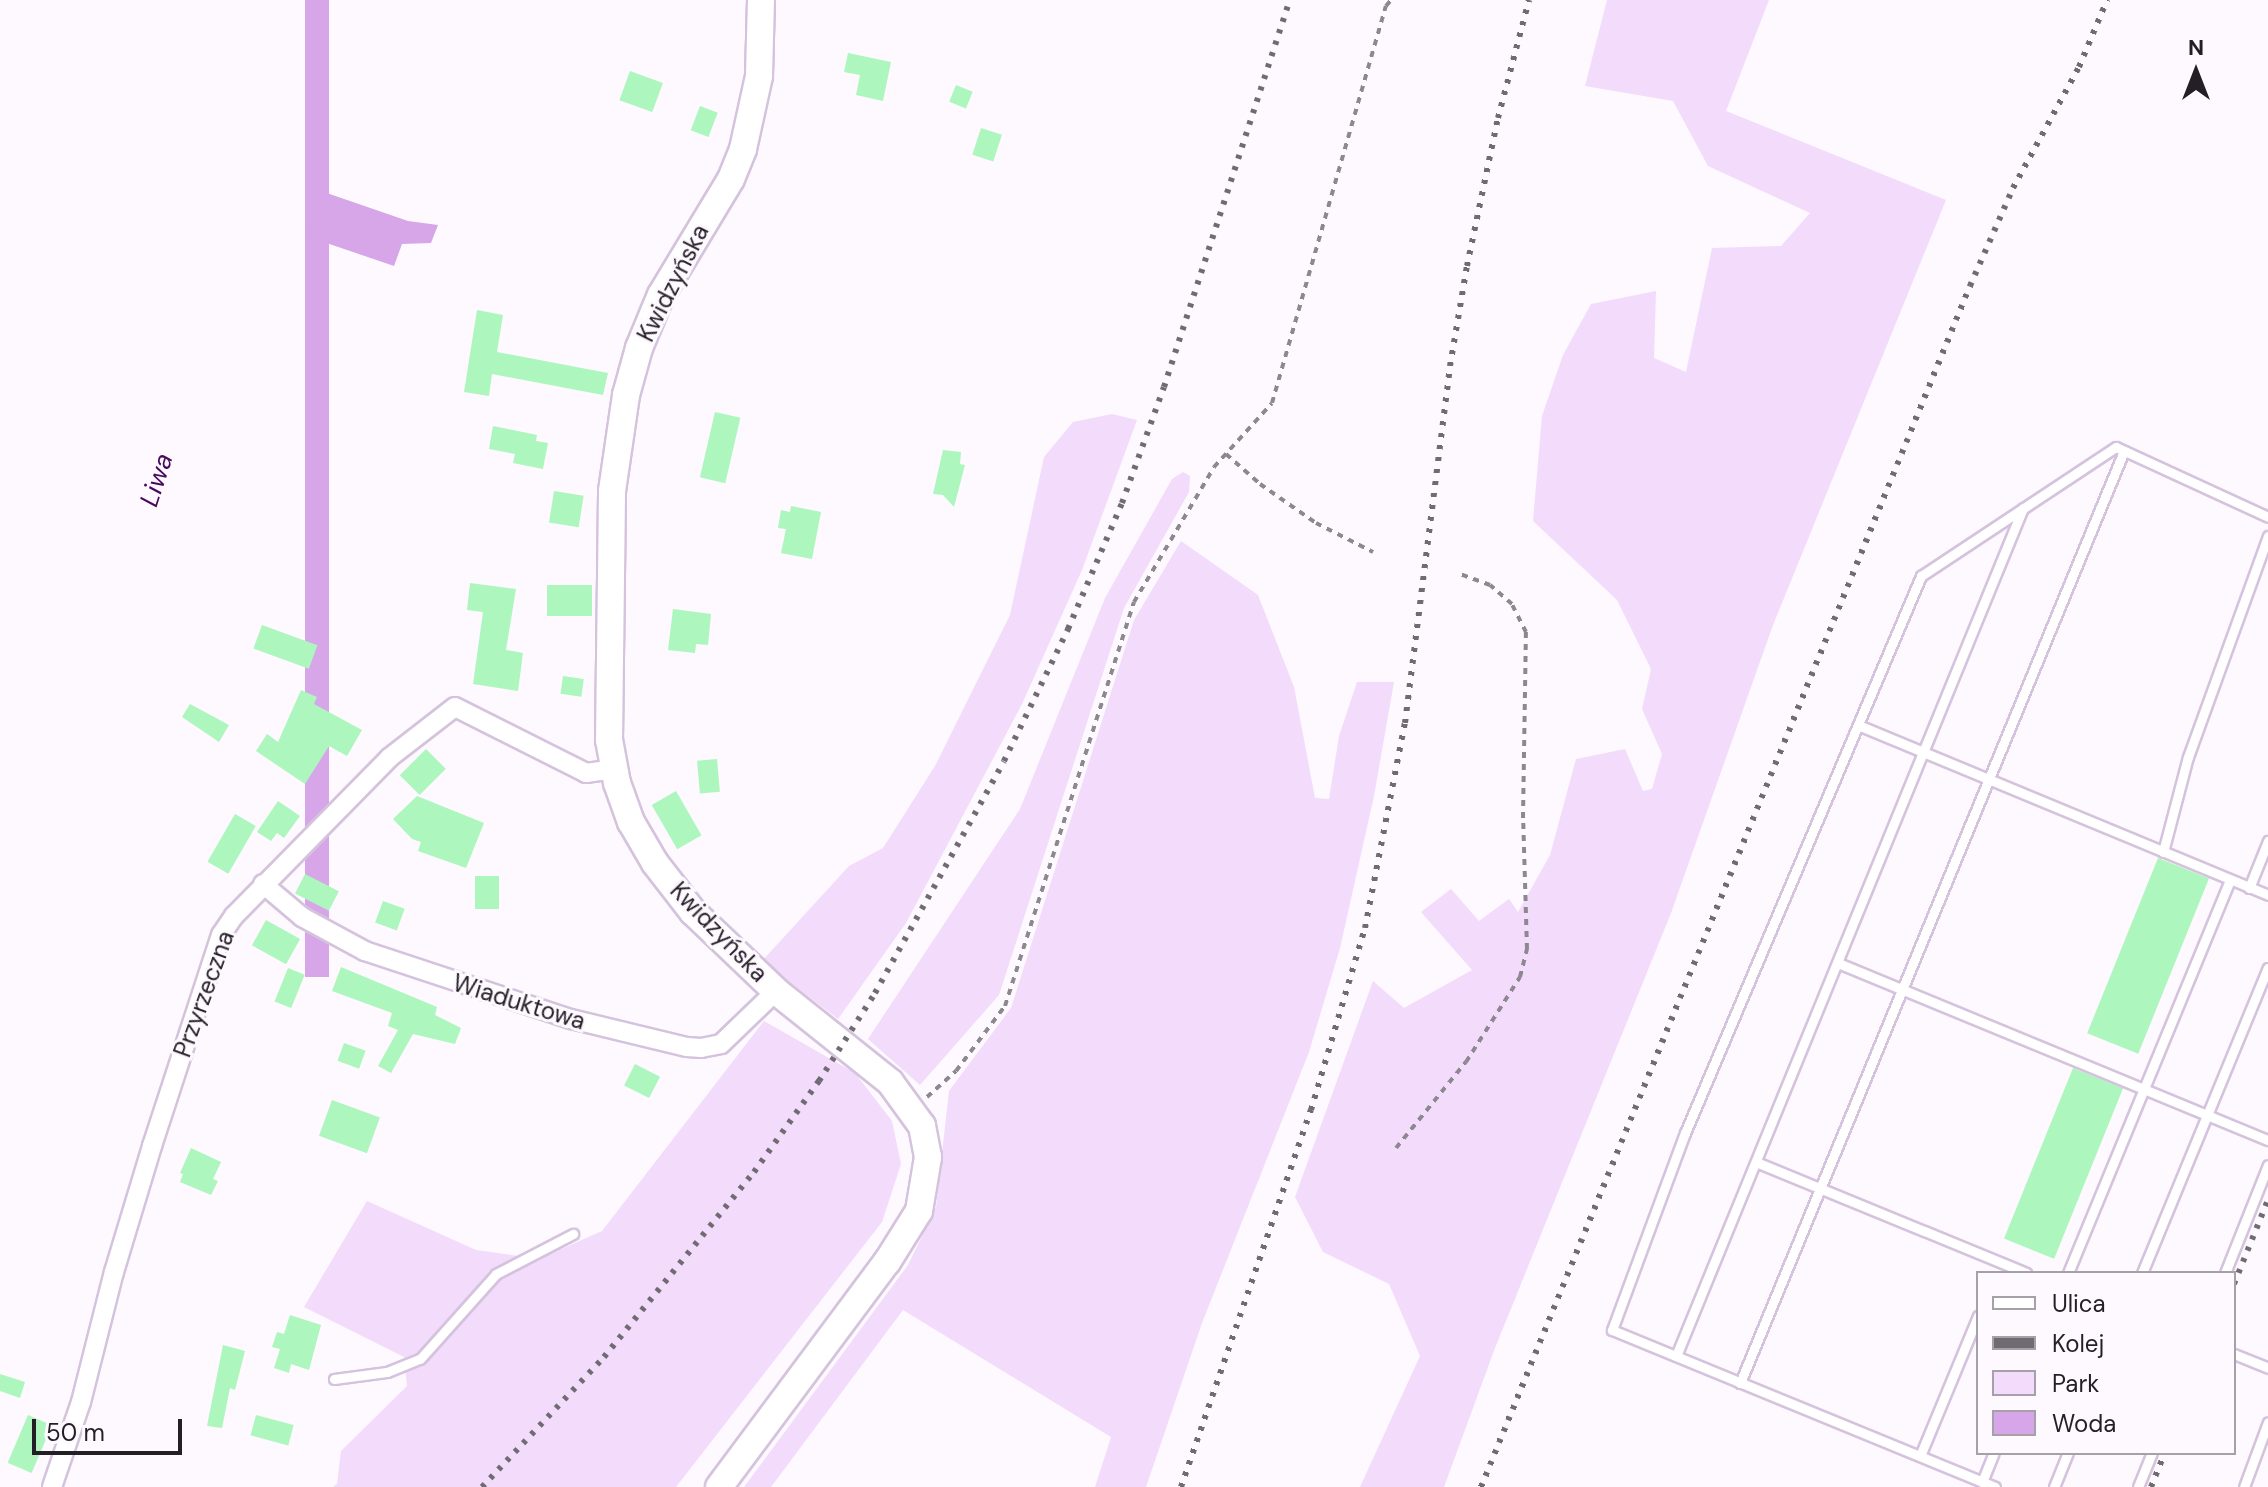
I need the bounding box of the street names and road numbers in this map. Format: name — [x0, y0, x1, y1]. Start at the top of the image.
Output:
street label: Kwidzyńska — [631, 220, 715, 346]
street label: Kwidzyńska — [664, 876, 774, 988]
street label: Przyrzeczna — [168, 927, 240, 1061]
street label: Wiaduktowa — [449, 968, 589, 1036]

